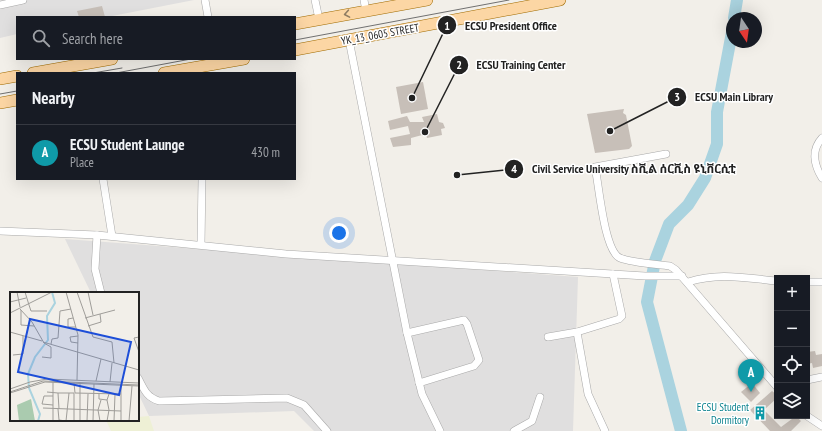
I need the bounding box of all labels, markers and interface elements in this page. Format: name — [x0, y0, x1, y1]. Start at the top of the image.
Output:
one-way arrow — [344, 9, 350, 18]
north arrow — [726, 12, 762, 48]
callout: ECSU President Office — [437, 13, 565, 37]
search box — [16, 16, 296, 60]
text: 1 — [444, 18, 450, 33]
text: ECSU President Office — [465, 18, 557, 33]
street label: YK_13_0605 STREET — [340, 20, 420, 48]
icon: search — [30, 27, 52, 49]
text: Search here — [62, 29, 123, 48]
callout: ECSU Training Center — [449, 53, 574, 77]
text: 2 — [456, 57, 462, 72]
text: ECSU Training Center — [477, 57, 566, 72]
callout: ECSU Main Library — [667, 85, 781, 109]
text: Nearby — [32, 87, 75, 109]
text: 3 — [674, 89, 680, 104]
text: ECSU Main Library — [695, 89, 773, 104]
text: ECSU Student Launge — [70, 135, 185, 154]
text: A — [42, 144, 48, 161]
text: 430 m — [251, 144, 280, 161]
text: Place — [70, 154, 94, 171]
callout: Civil Service University ስቪል ሰርቪስ ዩኒቨርሲቲ — [504, 157, 744, 181]
text: 4 — [511, 161, 517, 176]
text: Civil Service University ስቪል ሰርቪስ ዩኒቨርሲቲ — [532, 161, 737, 176]
your location — [329, 223, 349, 243]
map controls — [774, 275, 810, 419]
button: + — [774, 275, 810, 311]
inset map — [10, 292, 139, 421]
button: − — [774, 311, 810, 347]
button: locate — [774, 347, 810, 383]
pin: A — [738, 359, 764, 392]
button: layers — [774, 383, 810, 419]
place label: ECSU Student Dormitory — [697, 400, 750, 427]
building icon: ECSU Student Dormitory — [752, 405, 768, 421]

